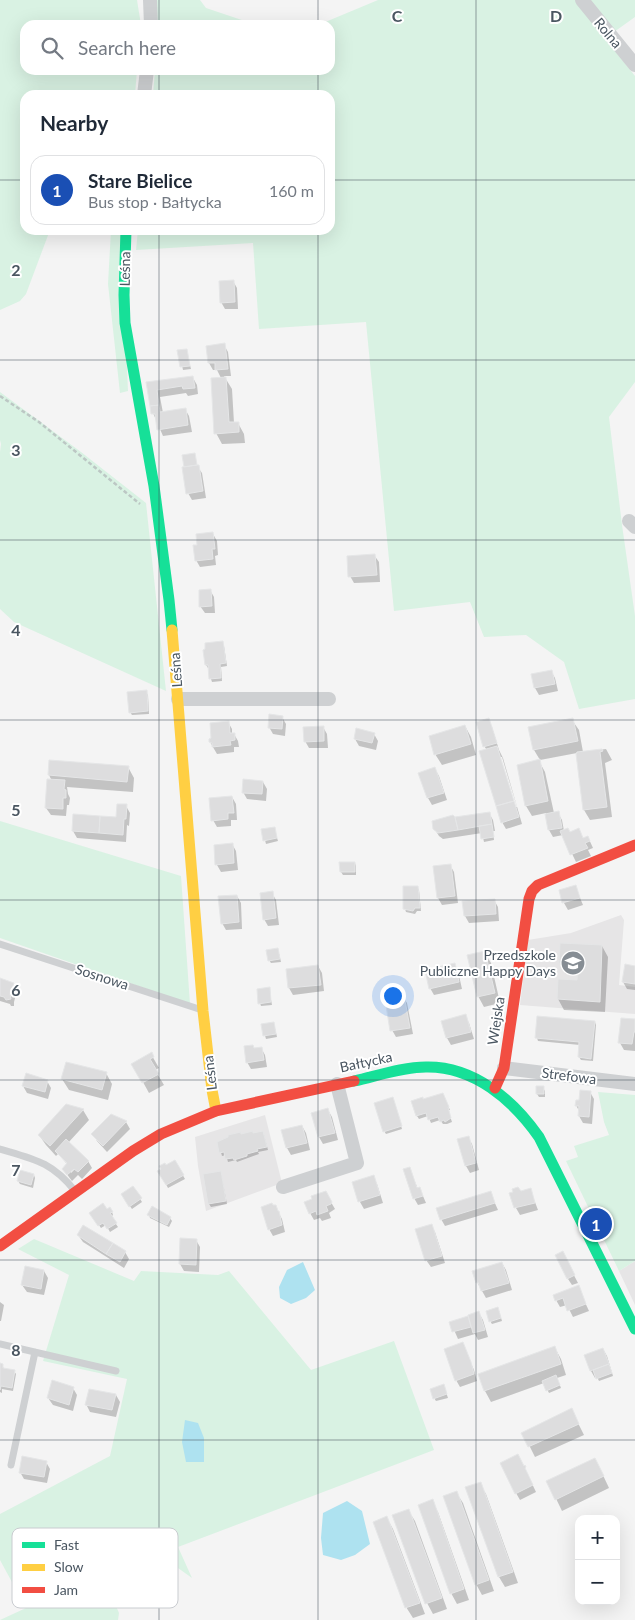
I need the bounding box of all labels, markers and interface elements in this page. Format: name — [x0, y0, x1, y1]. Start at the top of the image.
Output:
text: C — [392, 6, 403, 25]
text: D — [550, 6, 562, 25]
street label: Rolna — [591, 14, 626, 51]
search box — [20, 20, 335, 75]
icon: search — [38, 34, 66, 62]
text: Search here — [78, 36, 176, 59]
text: Nearby — [40, 110, 108, 135]
text: Stare Bielice — [88, 169, 192, 192]
text: 1 — [52, 181, 62, 200]
text: 160 m — [269, 181, 314, 200]
text: Bus stop · Bałtycka — [88, 192, 222, 211]
street label: Leśna — [116, 251, 133, 287]
text: 2 — [11, 260, 21, 279]
text: 3 — [11, 440, 21, 459]
text: 4 — [11, 620, 21, 639]
street label: Leśna — [166, 652, 185, 688]
text: 5 — [11, 800, 21, 819]
place label: Przedszkole Publiczne Happy Days — [420, 946, 556, 979]
school or university icon: Przedszkole Publiczne Happy Days — [560, 950, 586, 976]
street label: Sosnowa — [73, 960, 131, 993]
text: 6 — [11, 980, 21, 999]
your location — [380, 983, 406, 1009]
street label: Wiejska — [483, 996, 508, 1046]
street label: Bałtycka — [338, 1048, 394, 1075]
street label: Leśna — [199, 1055, 220, 1091]
street label: Strefowa — [541, 1064, 597, 1087]
text: 7 — [11, 1160, 21, 1179]
pin: 1 — [580, 1205, 612, 1243]
text: 8 — [11, 1340, 21, 1359]
map controls — [575, 1515, 620, 1605]
button: + — [575, 1515, 620, 1560]
legend — [12, 1528, 178, 1608]
text: Fast — [54, 1536, 79, 1553]
text: Slow — [54, 1558, 84, 1575]
button: − — [575, 1560, 620, 1605]
text: Jam — [54, 1581, 78, 1598]

